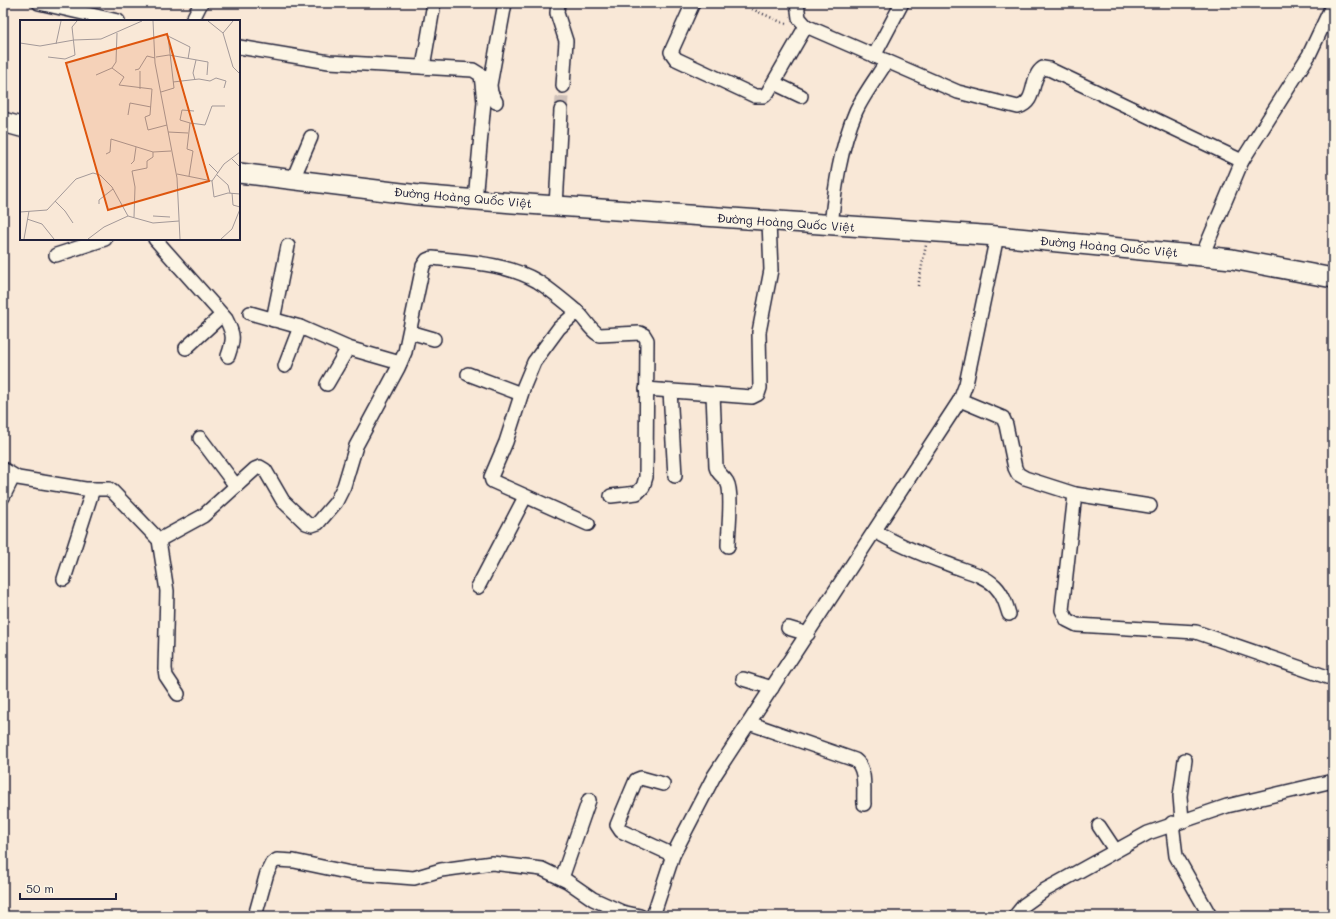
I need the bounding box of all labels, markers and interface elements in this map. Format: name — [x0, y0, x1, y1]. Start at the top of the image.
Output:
inset map — [20, 20, 240, 240]
street label: Đường Hoàng Quốc Việt — [393, 183, 533, 211]
street label: Đường Hoàng Quốc Việt — [716, 209, 856, 235]
street label: Đường Hoàng Quốc Việt — [1039, 232, 1179, 260]
scale bar — [20, 875, 116, 901]
text: 50 m — [26, 880, 54, 896]

